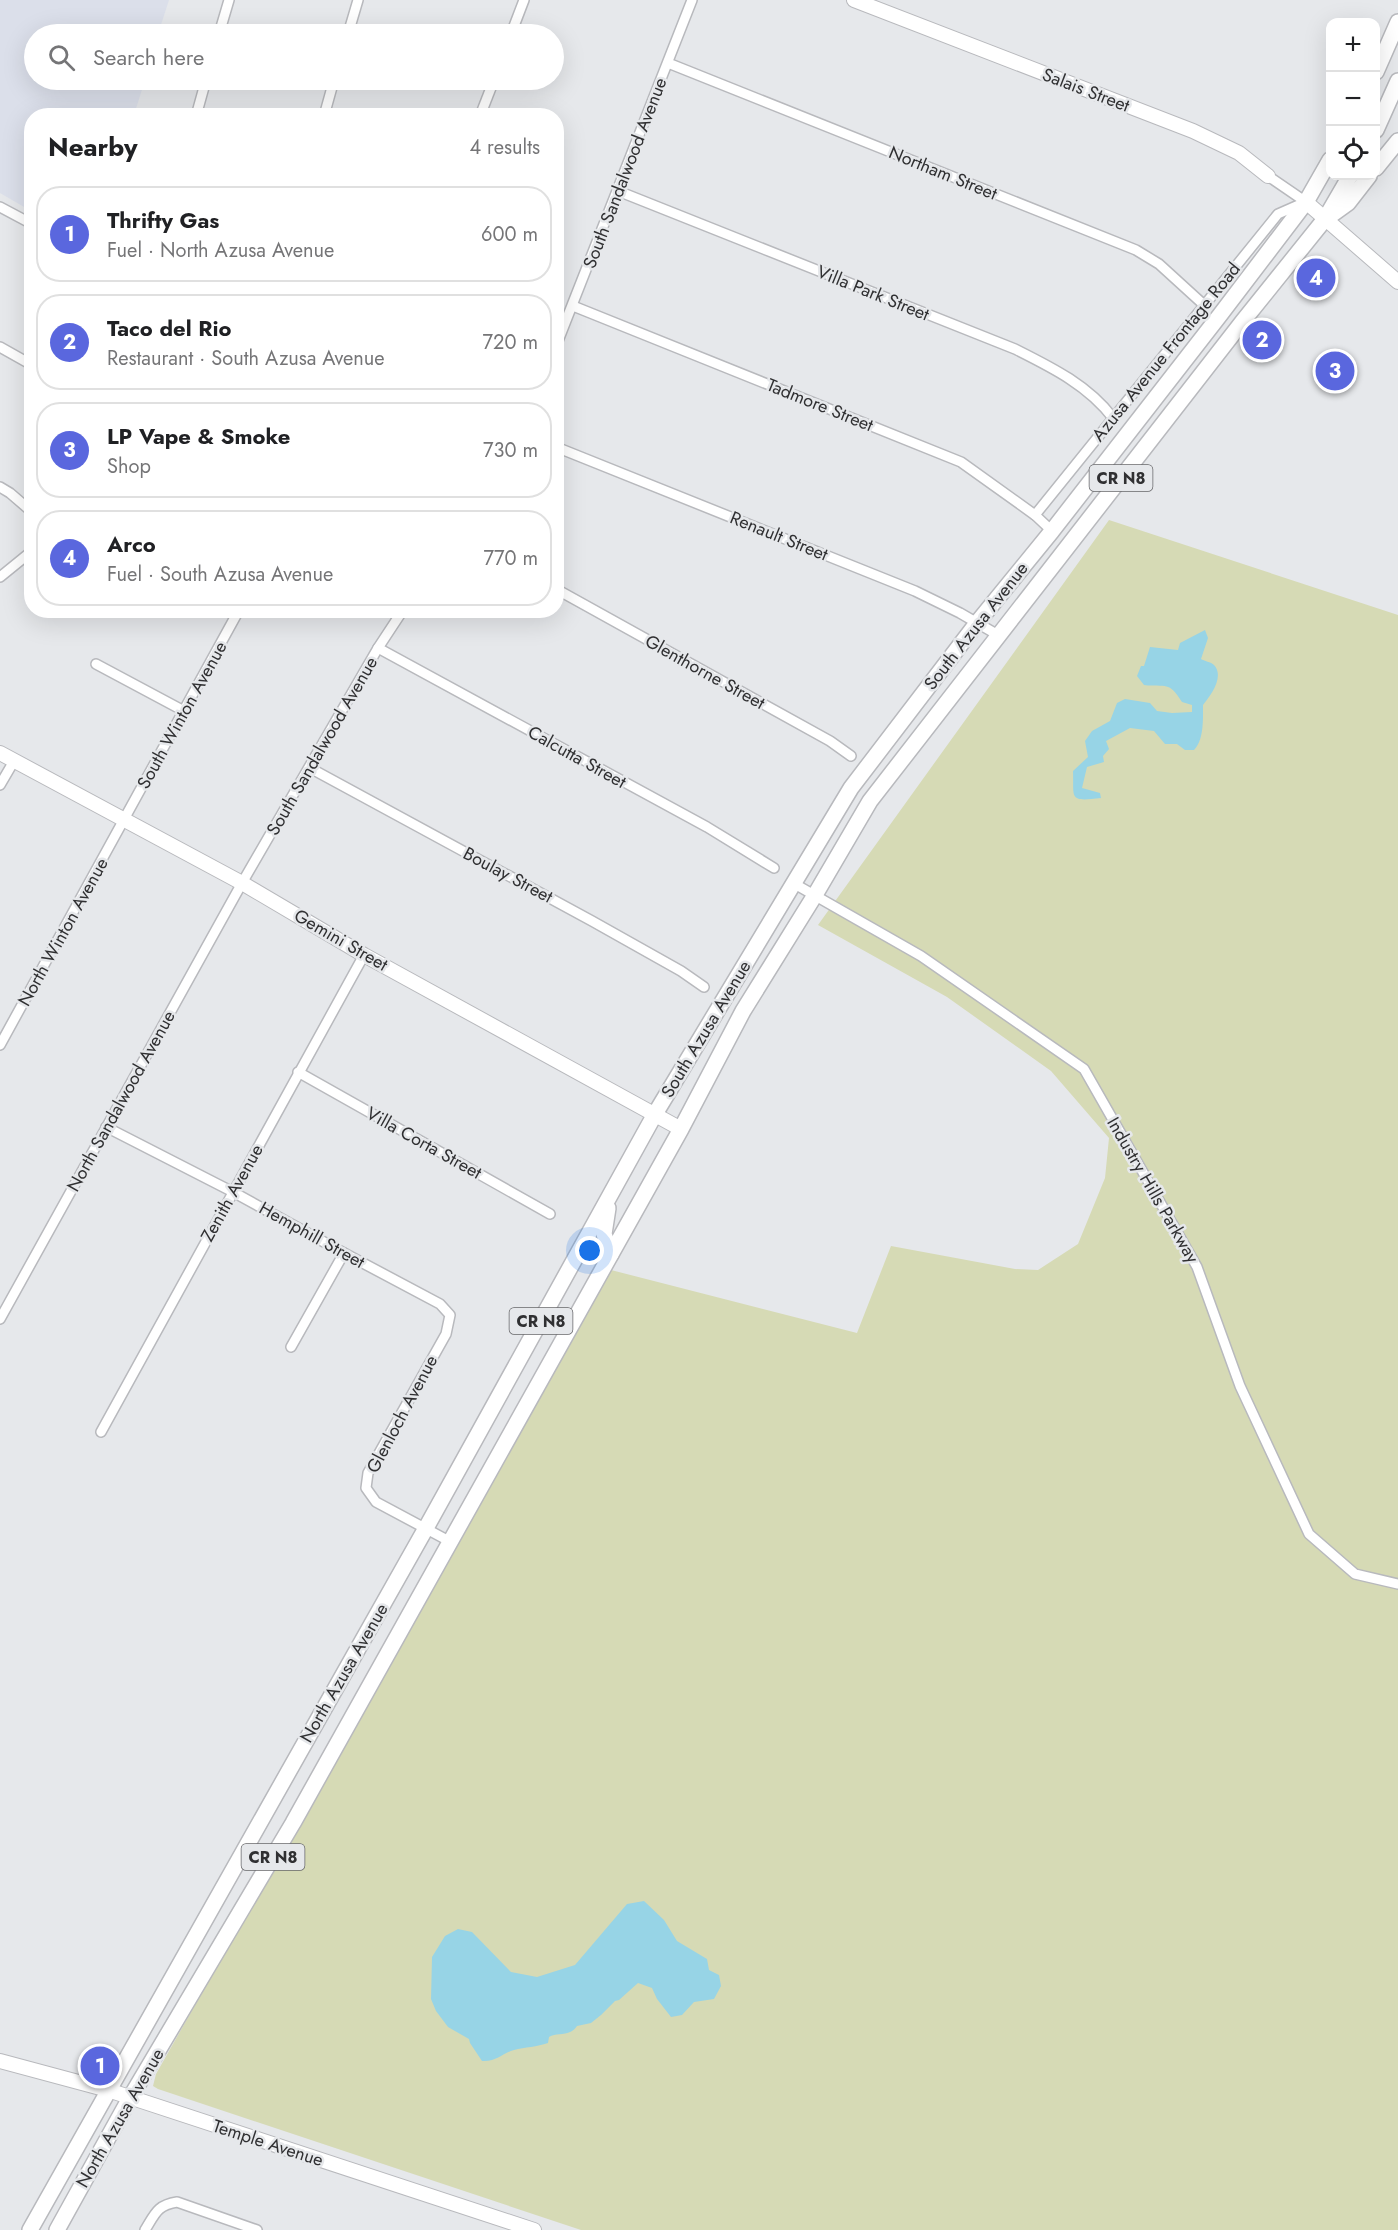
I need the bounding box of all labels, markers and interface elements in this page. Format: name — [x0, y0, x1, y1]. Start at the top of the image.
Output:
map controls — [1326, 18, 1380, 180]
button: + — [1326, 18, 1380, 72]
search box — [24, 24, 564, 90]
icon: search — [45, 41, 78, 74]
text: Search here — [93, 41, 204, 73]
street label: Salais Street — [1039, 61, 1134, 119]
button: − — [1326, 72, 1380, 126]
street label: South Sandalwood Avenue — [577, 74, 673, 272]
button: locate — [1326, 126, 1380, 180]
text: Nearby — [48, 128, 137, 166]
text: 4 results — [469, 133, 540, 162]
street label: Northam Street — [885, 139, 1002, 207]
text: Thrifty Gas — [107, 204, 219, 236]
text: 1 — [64, 220, 75, 249]
text: 600 m — [481, 220, 538, 249]
text: Fuel · North Azusa Avenue — [107, 236, 334, 265]
pin: 4 — [1296, 256, 1336, 300]
street label: Azusa Avenue Frontage Road — [1086, 257, 1246, 447]
street label: Villa Park Street — [813, 259, 934, 328]
text: Taco del Rio — [107, 312, 231, 344]
pin: 2 — [1242, 318, 1282, 362]
text: 2 — [63, 328, 76, 357]
text: 720 m — [483, 328, 538, 357]
text: Restaurant · South Azusa Avenue — [107, 344, 385, 373]
pin: 3 — [1316, 348, 1354, 394]
street label: Tadmore Street — [763, 372, 878, 438]
text: LP Vape & Smoke — [107, 420, 290, 452]
text: 3 — [63, 436, 76, 465]
text: 730 m — [483, 436, 538, 465]
text: Shop — [107, 452, 151, 481]
road number: CR N8 — [1090, 465, 1152, 491]
street label: Renault Street — [726, 505, 833, 568]
text: Arco — [107, 528, 156, 560]
text: 4 — [63, 544, 76, 573]
text: 770 m — [483, 544, 538, 573]
street label: South Azusa Avenue — [918, 557, 1034, 695]
text: Fuel · South Azusa Avenue — [107, 560, 333, 589]
street label: Glenthorne Street — [640, 628, 770, 716]
street label: South Winton Avenue — [131, 636, 233, 794]
street label: South Sandalwood Avenue — [260, 652, 384, 840]
street label: Calcutta Street — [523, 719, 631, 795]
street label: Boulay Street — [458, 840, 558, 910]
street label: North Winton Avenue — [11, 853, 115, 1011]
street label: Gemini Street — [289, 903, 393, 978]
street label: South Azusa Avenue — [655, 955, 757, 1103]
street label: North Sandalwood Avenue — [60, 1006, 182, 1196]
street label: Villa Corta Street — [361, 1100, 487, 1186]
street label: Industry Hills Parkway — [1101, 1112, 1205, 1268]
street label: Zenith Avenue — [194, 1140, 270, 1246]
street label: Hemphill Street — [254, 1195, 370, 1275]
your location — [575, 1236, 604, 1265]
road number: CR N8 — [510, 1308, 572, 1334]
street label: Glenloch Avenue — [360, 1350, 444, 1478]
street label: North Azusa Avenue — [294, 1599, 394, 1747]
road number: CR N8 — [242, 1844, 304, 1870]
street label: North Azusa Avenue — [70, 2044, 170, 2192]
pin: 1 — [80, 2044, 120, 2088]
street label: Temple Avenue — [209, 2113, 327, 2173]

